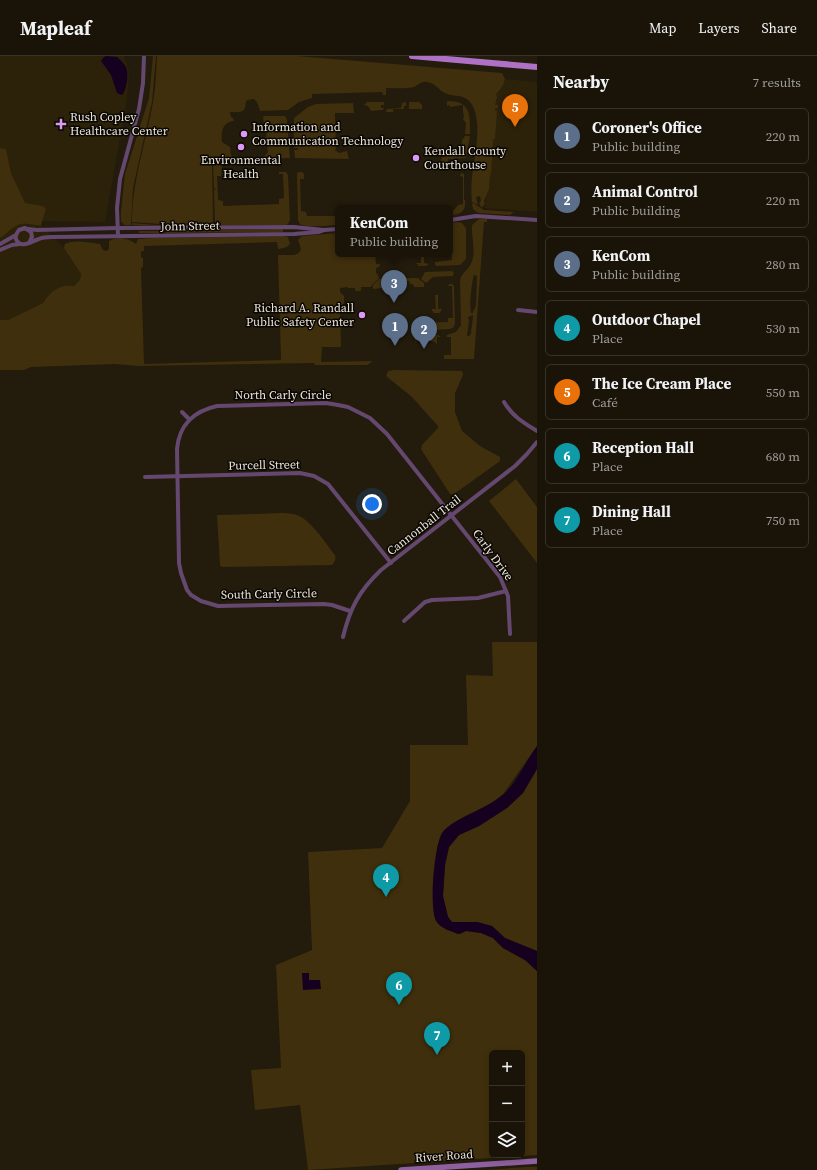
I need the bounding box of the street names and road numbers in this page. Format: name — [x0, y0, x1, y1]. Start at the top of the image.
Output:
street label: John Street — [159, 217, 220, 235]
street label: North Carly Circle — [235, 387, 331, 403]
street label: Purcell Street — [228, 456, 300, 474]
street label: Cannonball Trail — [384, 491, 465, 559]
street label: Carly Drive — [469, 526, 517, 584]
street label: South Carly Circle — [221, 585, 317, 603]
street label: River Road — [414, 1146, 474, 1166]

